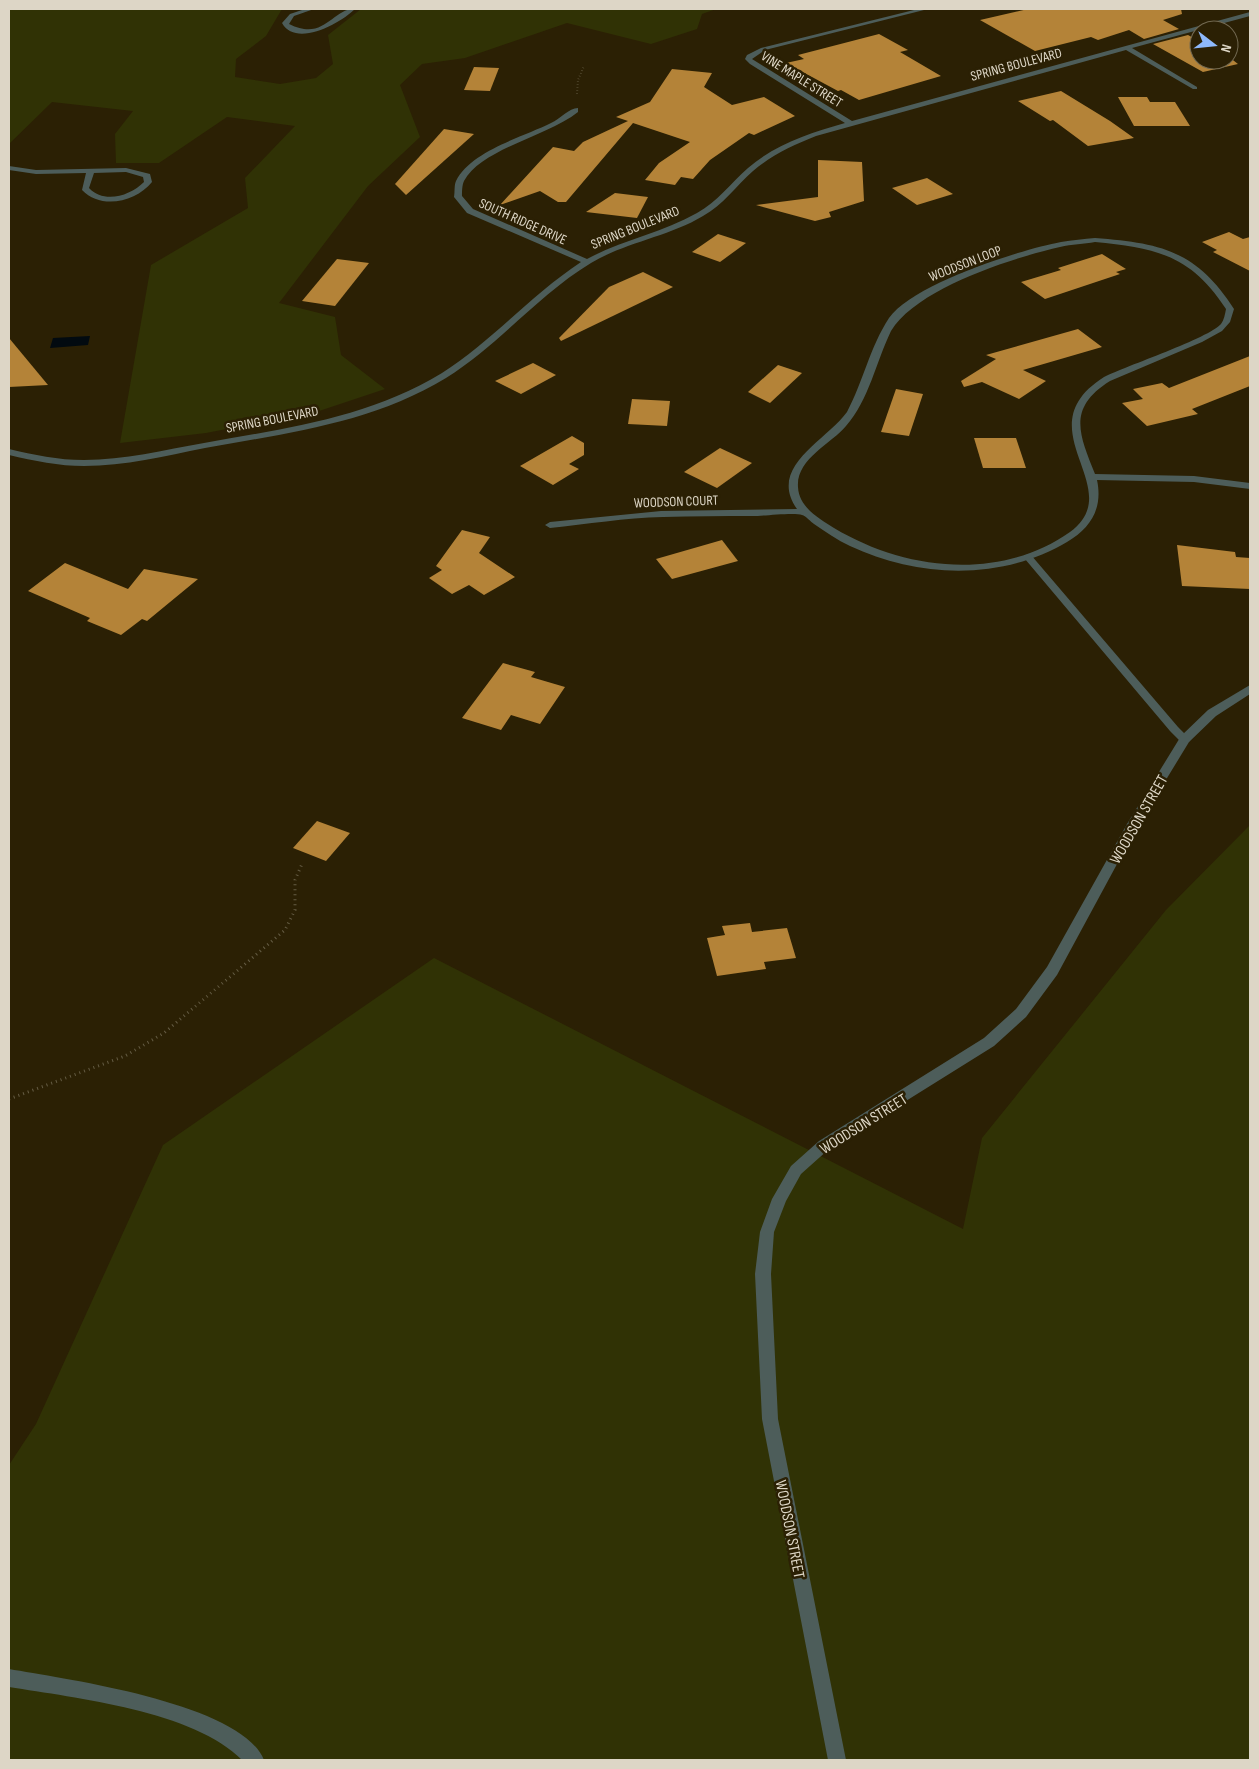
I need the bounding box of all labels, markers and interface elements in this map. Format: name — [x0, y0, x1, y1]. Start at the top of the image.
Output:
north arrow — [1189, 20, 1239, 70]
text: N — [1217, 43, 1235, 54]
street label: SPRING BOULEVARD — [969, 44, 1064, 85]
street label: VINE MAPLE STREET — [758, 48, 846, 111]
street label: SOUTH RIDGE DRIVE — [476, 195, 570, 248]
street label: SPRING BOULEVARD — [588, 202, 682, 253]
street label: WOODSON LOOP — [926, 242, 1004, 285]
street label: SPRING BOULEVARD — [224, 402, 320, 437]
street label: WOODSON COURT — [634, 492, 719, 511]
street label: WOODSON STREET — [1106, 771, 1173, 868]
street label: WOODSON STREET — [817, 1090, 911, 1159]
street label: WOODSON STREET — [771, 1479, 808, 1580]

